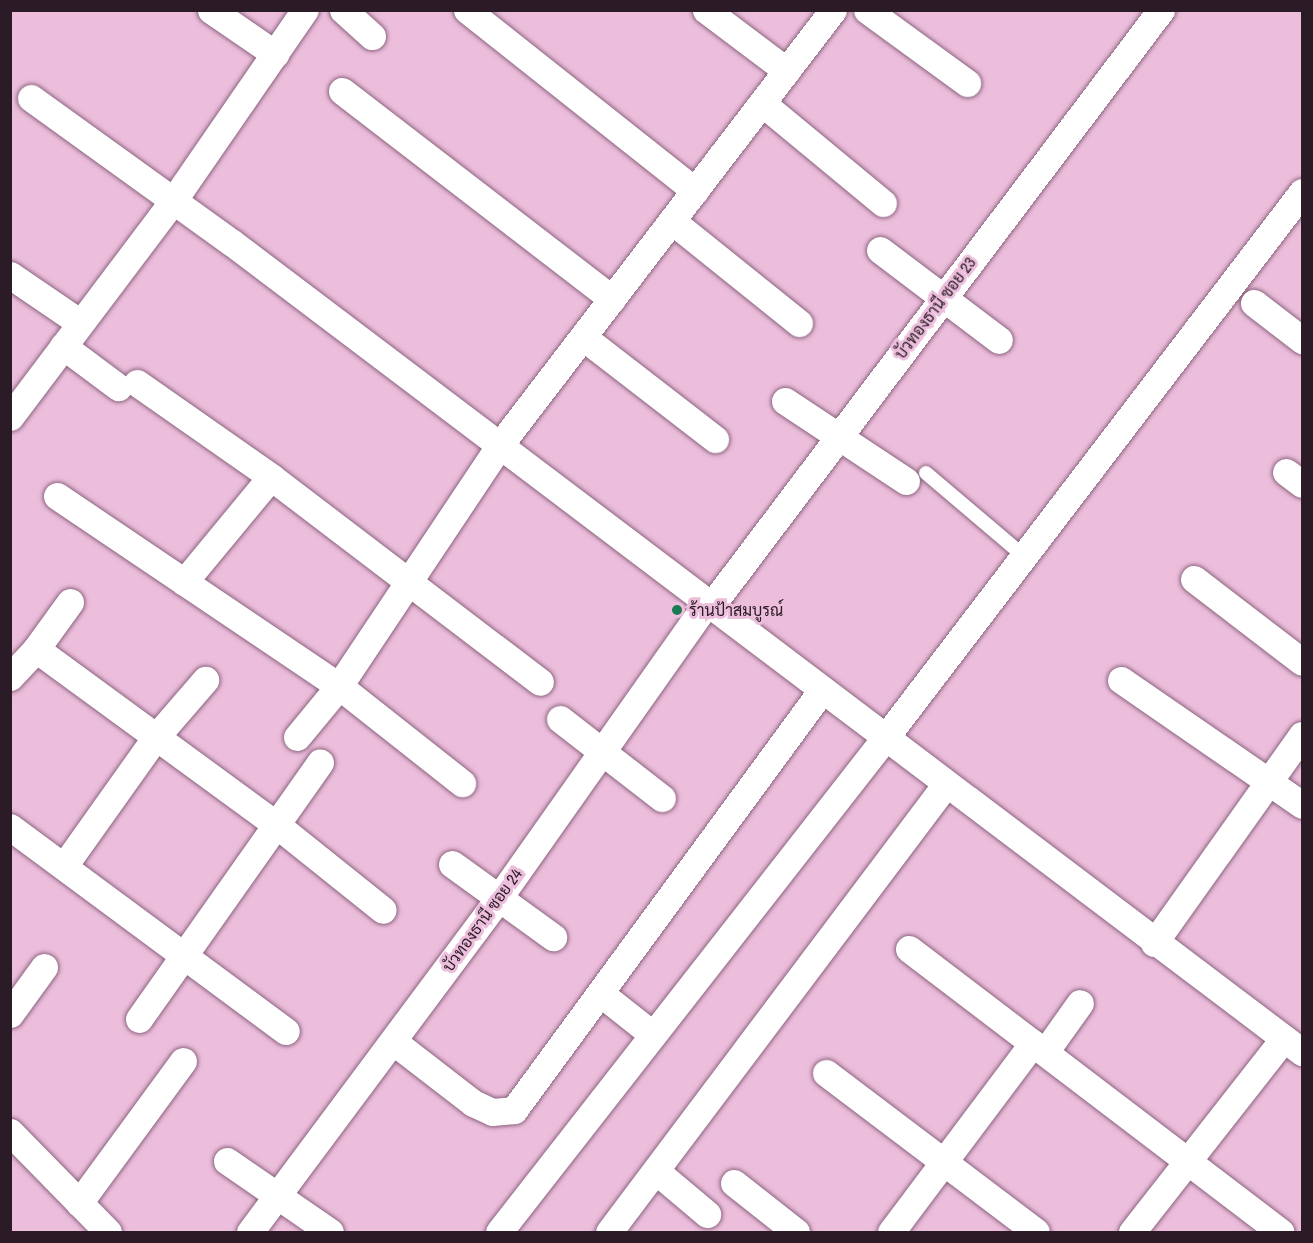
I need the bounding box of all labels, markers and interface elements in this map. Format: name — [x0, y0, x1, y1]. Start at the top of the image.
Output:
street label: บัวทองธานี ซอย 23 — [890, 253, 980, 363]
place label: ร้านป้าสมบูรณ์ — [689, 600, 783, 620]
marker: ร้านป้าสมบูรณ์ — [670, 603, 684, 617]
street label: บัวทองธานี ซอย 24 — [438, 865, 526, 975]

